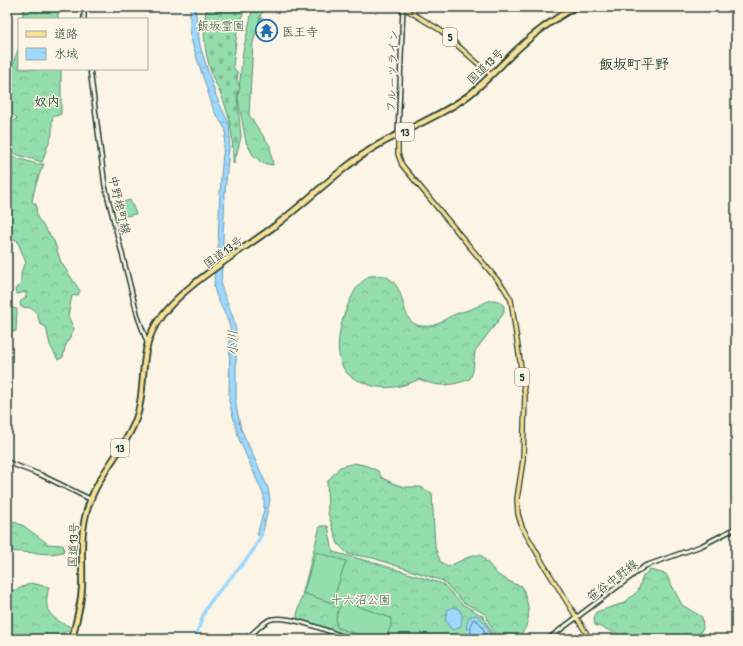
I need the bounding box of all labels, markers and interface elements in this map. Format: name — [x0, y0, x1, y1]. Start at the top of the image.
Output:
park label: 飯坂霊園 — [197, 17, 245, 34]
legend — [18, 18, 148, 70]
temple icon: 医王寺 — [254, 18, 280, 44]
place label: 医王寺 — [282, 23, 318, 40]
text: 道路 — [54, 25, 78, 42]
road number: 5 — [443, 28, 457, 46]
street label: フルーツライン — [382, 29, 402, 113]
street label: 国道13号 — [463, 44, 507, 88]
text: 水域 — [54, 45, 78, 62]
district label: 飯坂町平野 — [599, 54, 669, 73]
district label: 奴内 — [34, 92, 60, 110]
road number: 13 — [396, 123, 414, 141]
street label: 中野梍町線 — [105, 174, 135, 236]
street label: 国道13号 — [200, 232, 246, 272]
water label: 小川 — [223, 330, 241, 356]
road number: 5 — [515, 368, 529, 386]
road number: 13 — [111, 439, 129, 457]
street label: 国道13号 — [63, 522, 83, 568]
street label: 笹谷中野線 — [583, 555, 641, 605]
park label: 十六沼公園 — [331, 591, 391, 608]

